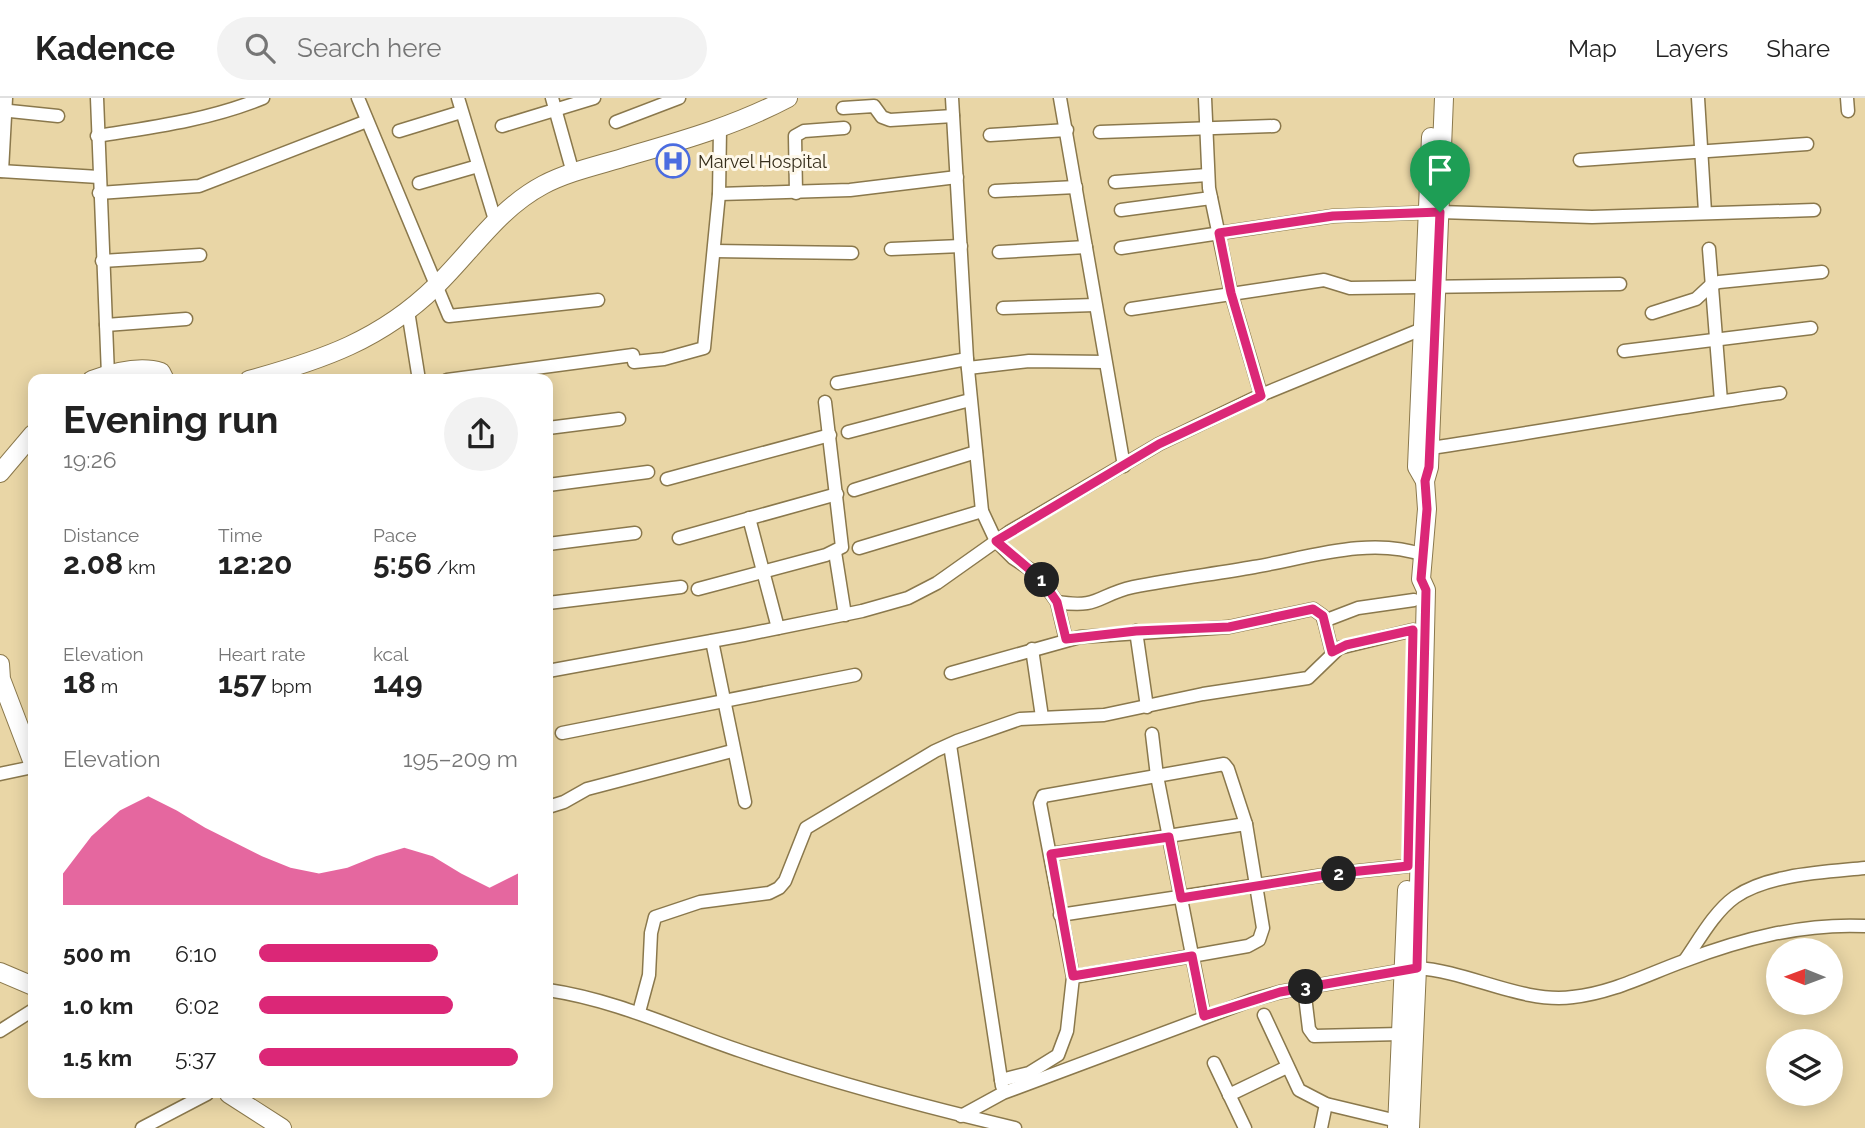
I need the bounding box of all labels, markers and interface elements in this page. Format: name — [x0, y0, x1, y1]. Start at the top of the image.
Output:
search box — [217, 17, 707, 80]
text: Kadence — [35, 29, 175, 68]
icon: search — [241, 29, 279, 67]
text: Search here — [297, 33, 441, 63]
text: Map — [1568, 34, 1617, 63]
text: Layers — [1655, 34, 1728, 63]
text: Share — [1766, 34, 1830, 63]
pin — [1410, 140, 1470, 212]
hospital icon: Marvel Hospital — [654, 142, 692, 180]
place label: Marvel Hospital — [698, 151, 827, 172]
icon: arrive — [1421, 151, 1459, 189]
text: Evening run — [63, 397, 278, 442]
button: share — [444, 397, 518, 471]
text: 19:26 — [63, 446, 117, 473]
text: Distance — [63, 524, 139, 546]
text: Time — [218, 524, 262, 546]
text: Pace — [373, 524, 417, 546]
text: 2.08 — [63, 546, 123, 581]
text: 12:20 — [218, 546, 293, 581]
text: 5:56 — [373, 546, 432, 581]
text: km — [123, 556, 156, 578]
text: /km — [432, 556, 476, 578]
pin: 1 — [1024, 562, 1060, 598]
text: 1 — [1037, 568, 1046, 590]
text: Elevation — [63, 643, 144, 665]
text: Heart rate — [218, 643, 306, 665]
text: kcal — [373, 643, 409, 665]
text: 18 — [63, 665, 96, 700]
text: 157 — [218, 665, 266, 700]
text: 149 — [373, 665, 423, 700]
text: m — [96, 675, 118, 697]
text: bpm — [266, 675, 312, 697]
text: Elevation — [63, 745, 161, 772]
text: 195–209 m — [403, 745, 518, 772]
pin: 2 — [1322, 856, 1356, 892]
text: 2 — [1333, 862, 1344, 884]
north arrow — [1766, 938, 1843, 1015]
map controls — [1766, 938, 1843, 1106]
text: 500 m — [63, 940, 131, 967]
text: 6:10 — [175, 940, 217, 967]
pin: 3 — [1288, 970, 1324, 1004]
text: 3 — [1300, 975, 1311, 997]
text: 1.0 km — [63, 992, 133, 1019]
text: 6:02 — [175, 992, 219, 1019]
button: layers — [1766, 1029, 1843, 1106]
text: 1.5 km — [63, 1044, 132, 1071]
text: 5:37 — [175, 1044, 216, 1071]

